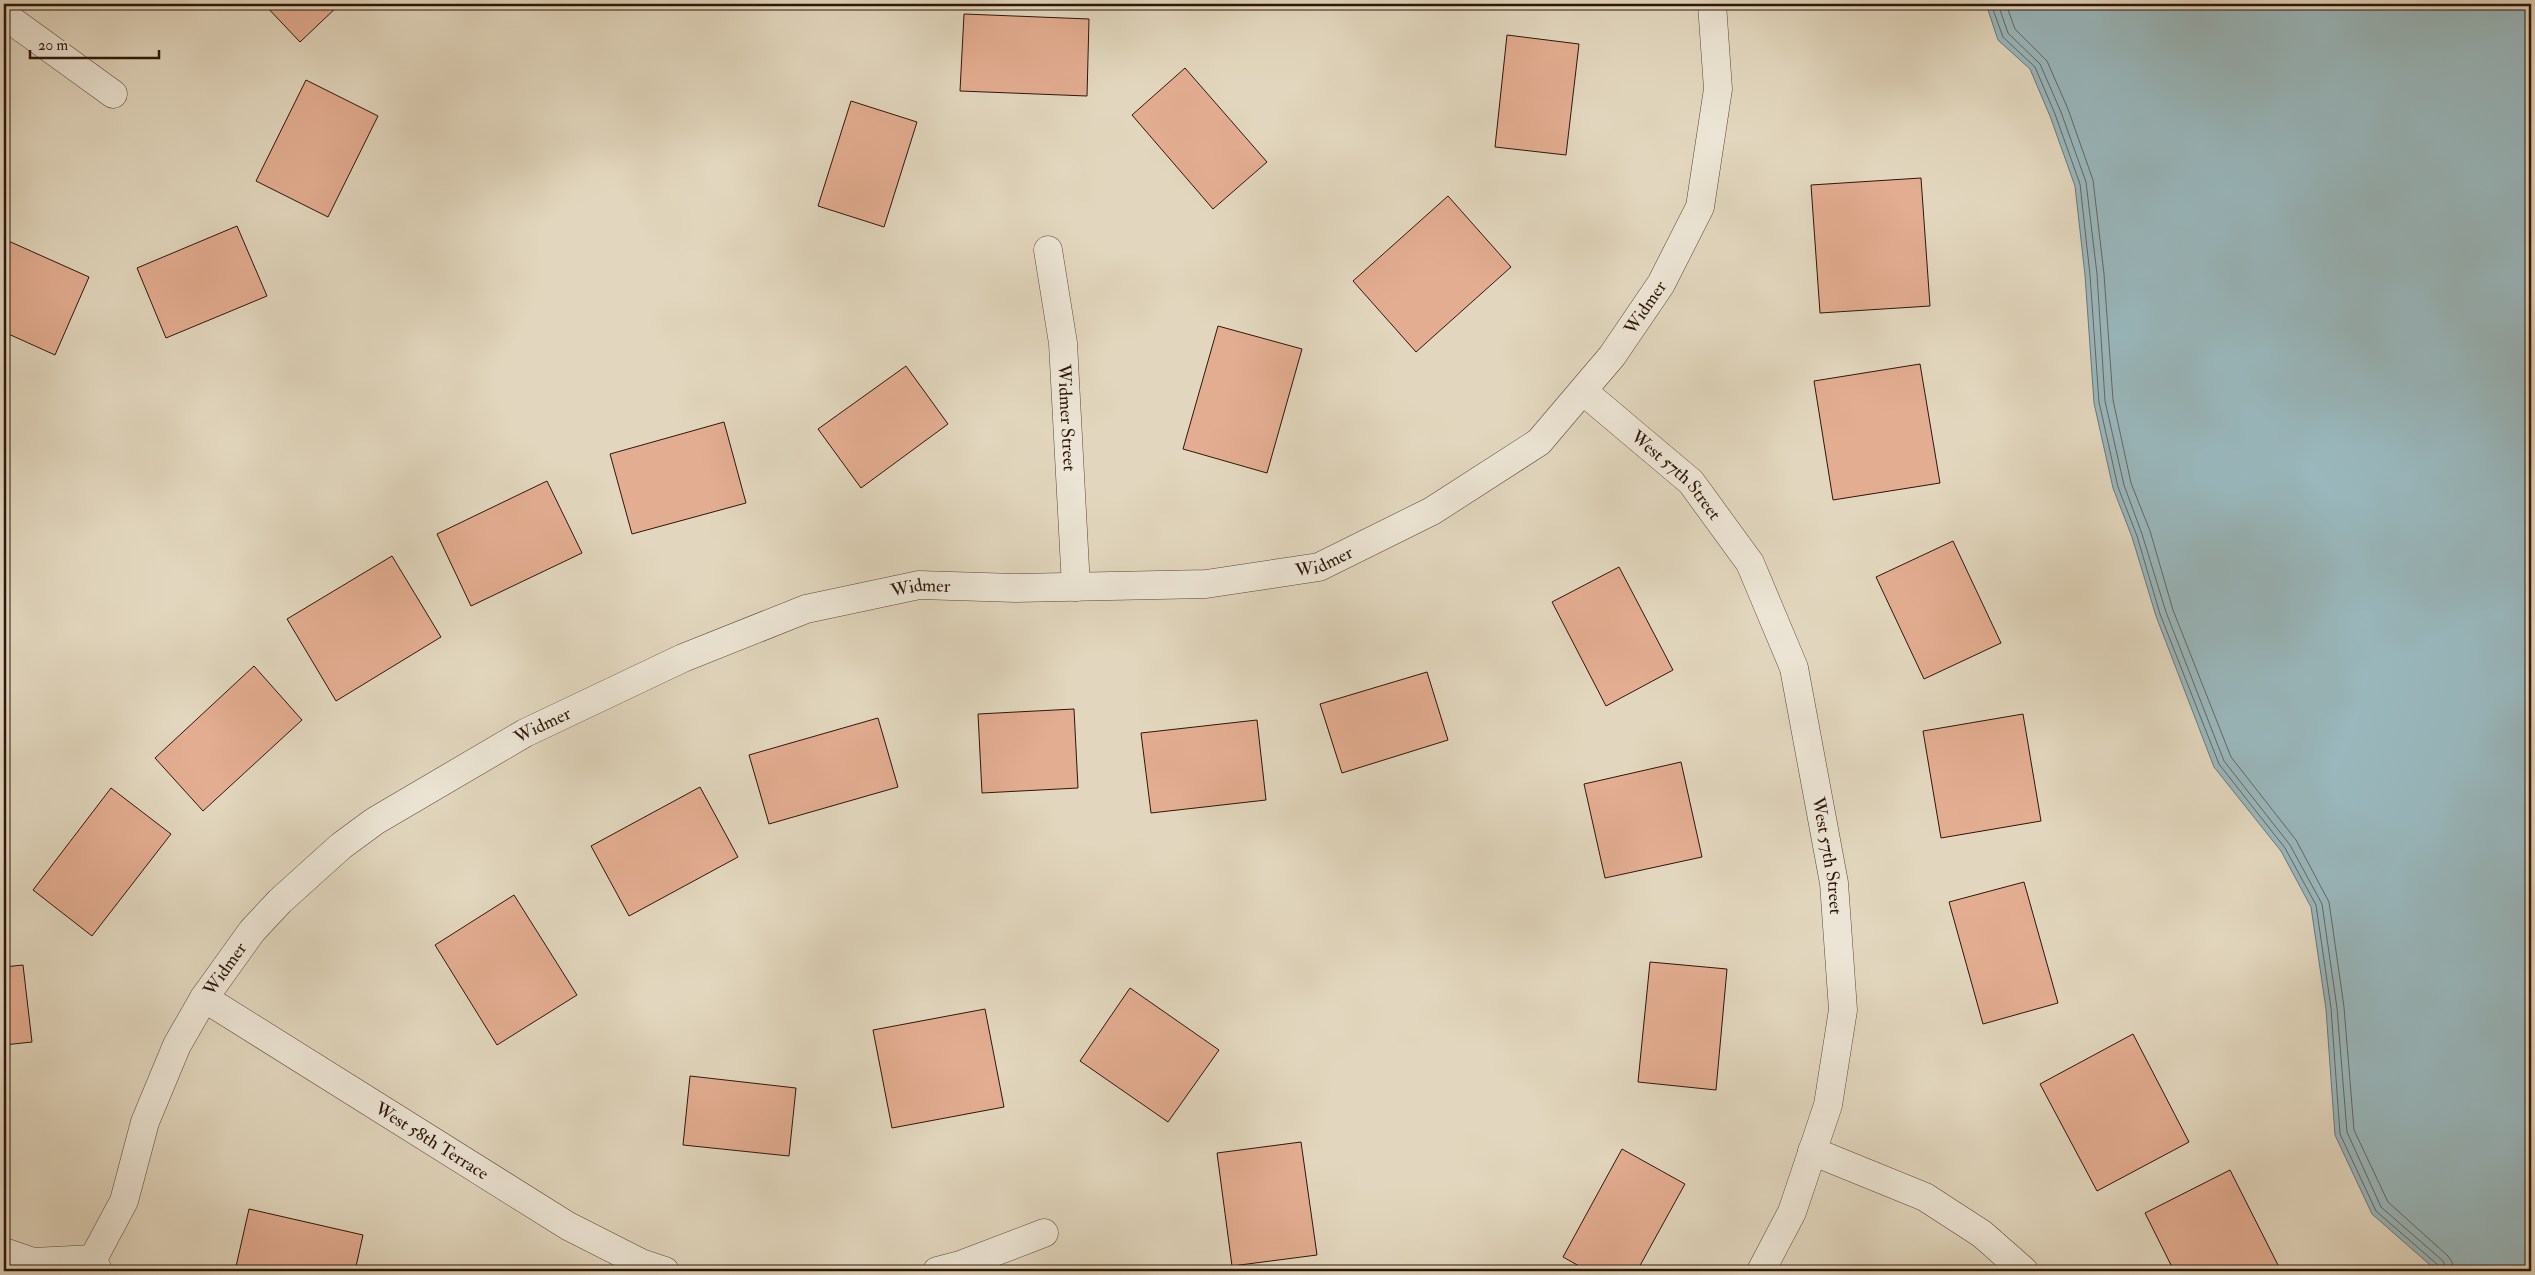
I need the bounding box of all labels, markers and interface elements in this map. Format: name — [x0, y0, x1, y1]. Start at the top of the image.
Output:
scale bar — [30, 28, 159, 60]
text: 20 m — [38, 36, 68, 55]
street label: Widmer — [1619, 276, 1672, 340]
street label: Widmer Street — [1052, 363, 1081, 472]
street label: West 57th Street — [1625, 425, 1726, 525]
street label: Widmer — [1293, 541, 1357, 583]
street label: Widmer — [888, 574, 951, 603]
street label: Widmer — [509, 702, 575, 749]
street label: West 57th Street — [1806, 794, 1847, 915]
street label: Widmer — [198, 938, 252, 1001]
street label: West 58th Terrace — [370, 1096, 493, 1186]

